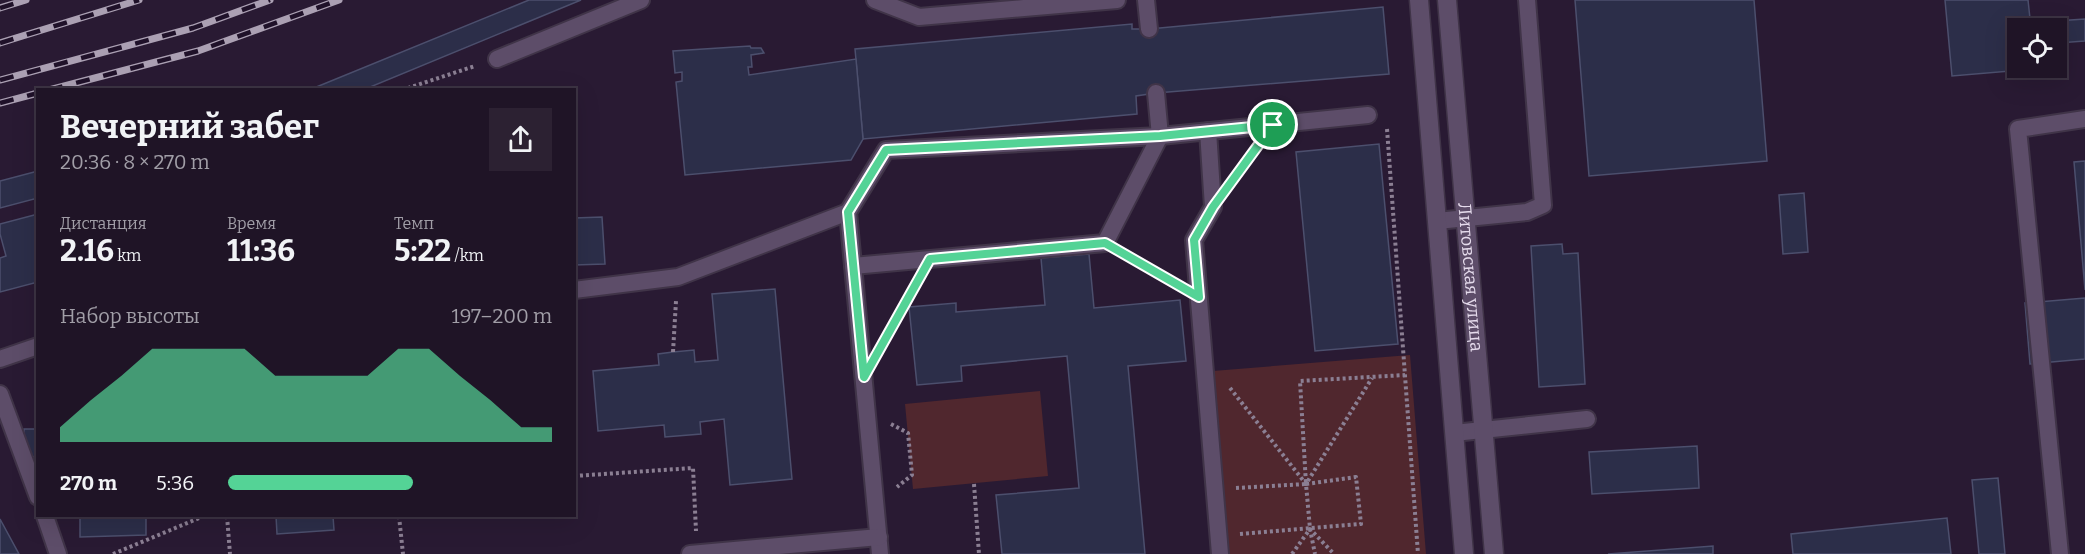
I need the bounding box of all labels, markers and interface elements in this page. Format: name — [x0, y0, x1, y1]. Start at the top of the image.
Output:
map controls — [2007, 18, 2067, 78]
button: locate — [2007, 18, 2067, 78]
pin — [1247, 99, 1298, 150]
text: Вечерний забег — [60, 107, 319, 147]
button: share — [489, 108, 552, 171]
icon: arrive — [1256, 108, 1289, 141]
text: 20:36 · 8 × 270 m — [60, 150, 210, 174]
street label: Литовская улица — [1453, 202, 1488, 353]
text: Дистанция — [60, 214, 147, 233]
text: Время — [227, 214, 276, 233]
text: Темп — [394, 214, 434, 233]
text: 2.16 — [60, 233, 114, 269]
text: 11:36 — [227, 233, 295, 269]
text: 5:22 — [394, 233, 451, 269]
text: km — [114, 246, 141, 265]
text: /km — [451, 246, 484, 265]
text: Набор высоты — [60, 304, 200, 328]
text: 197–200 m — [452, 304, 552, 328]
text: 270 m — [60, 471, 117, 495]
text: 5:36 — [156, 471, 194, 495]

